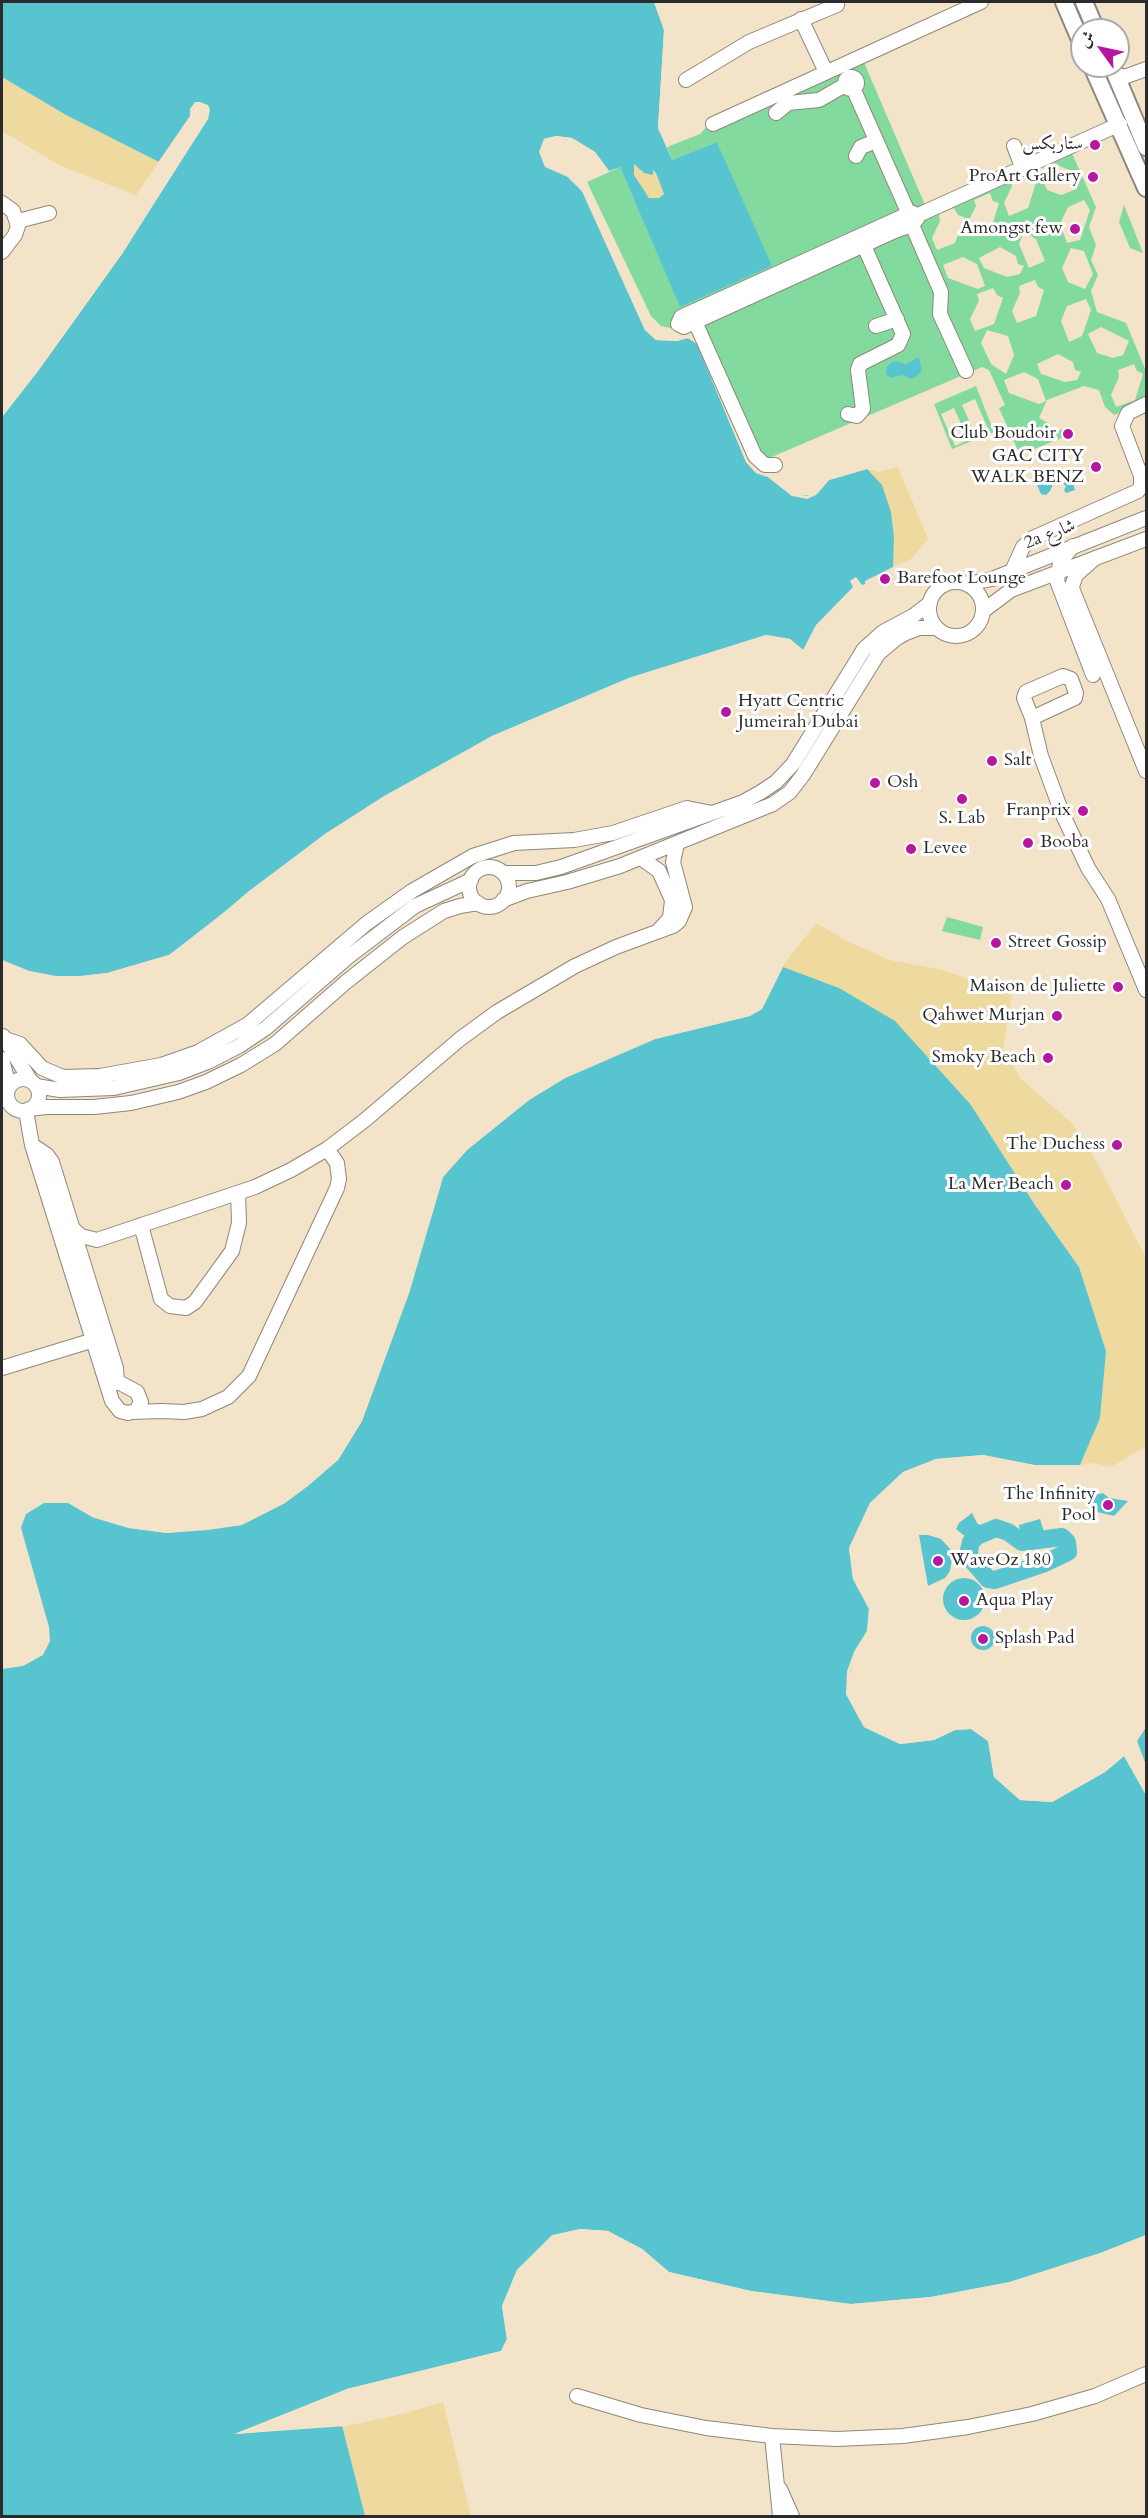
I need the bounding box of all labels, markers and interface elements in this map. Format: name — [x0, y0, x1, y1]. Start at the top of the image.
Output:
north arrow — [1070, 18, 1130, 78]
text: ش — [1073, 27, 1100, 52]
place label: ستاربكس — [1022, 134, 1083, 156]
marker: ستاربكس — [1088, 138, 1102, 152]
place label: ProArt Gallery — [969, 166, 1081, 188]
marker: ProArt Gallery — [1086, 170, 1100, 184]
place label: Amongst few — [960, 218, 1063, 240]
marker: Amongst few — [1068, 222, 1082, 236]
place label: Club Boudoir — [951, 423, 1056, 445]
marker: Club Boudoir — [1061, 427, 1075, 441]
place label: GAC CITY WALK BENZ — [971, 446, 1084, 488]
marker: GAC CITY WALK BENZ — [1089, 460, 1103, 474]
street label: 2a شارع — [1021, 515, 1079, 555]
place label: Barefoot Lounge — [897, 568, 1026, 590]
marker: Barefoot Lounge — [878, 572, 892, 586]
place label: Hyatt Centric Jumeirah Dubai — [738, 691, 858, 734]
marker: Hyatt Centric Jumeirah Dubai — [719, 705, 733, 719]
place label: Salt — [1004, 750, 1031, 772]
marker: Salt — [985, 754, 999, 768]
place label: Osh — [887, 772, 918, 794]
marker: Osh — [868, 776, 882, 790]
marker: S. Lab — [955, 792, 969, 806]
place label: Franprix — [1006, 800, 1071, 822]
marker: Franprix — [1076, 804, 1090, 818]
place label: S. Lab — [939, 808, 985, 830]
place label: Booba — [1040, 832, 1089, 854]
marker: Booba — [1021, 836, 1035, 850]
place label: Levee — [923, 838, 968, 860]
marker: Levee — [904, 842, 918, 856]
place label: Street Gossip — [1008, 932, 1107, 954]
marker: Street Gossip — [989, 936, 1003, 950]
place label: Maison de Juliette — [969, 976, 1106, 998]
marker: Maison de Juliette — [1111, 980, 1125, 994]
place label: Qahwet Murjan — [922, 1005, 1045, 1027]
marker: Qahwet Murjan — [1050, 1009, 1064, 1023]
place label: Smoky Beach — [932, 1047, 1036, 1069]
marker: Smoky Beach — [1041, 1051, 1055, 1065]
place label: The Duchess — [1006, 1134, 1105, 1156]
marker: The Duchess — [1110, 1138, 1124, 1152]
place label: La Mer Beach — [948, 1174, 1054, 1196]
marker: La Mer Beach — [1059, 1178, 1073, 1192]
place label: The Infinity Pool — [1003, 1484, 1096, 1526]
marker: The Infinity Pool — [1101, 1498, 1115, 1512]
place label: WaveOz 180 — [950, 1550, 1051, 1572]
marker: WaveOz 180 — [931, 1554, 945, 1568]
place label: Aqua Play — [976, 1590, 1053, 1612]
marker: Aqua Play — [957, 1594, 971, 1608]
place label: Splash Pad — [995, 1628, 1075, 1650]
marker: Splash Pad — [976, 1632, 990, 1646]

